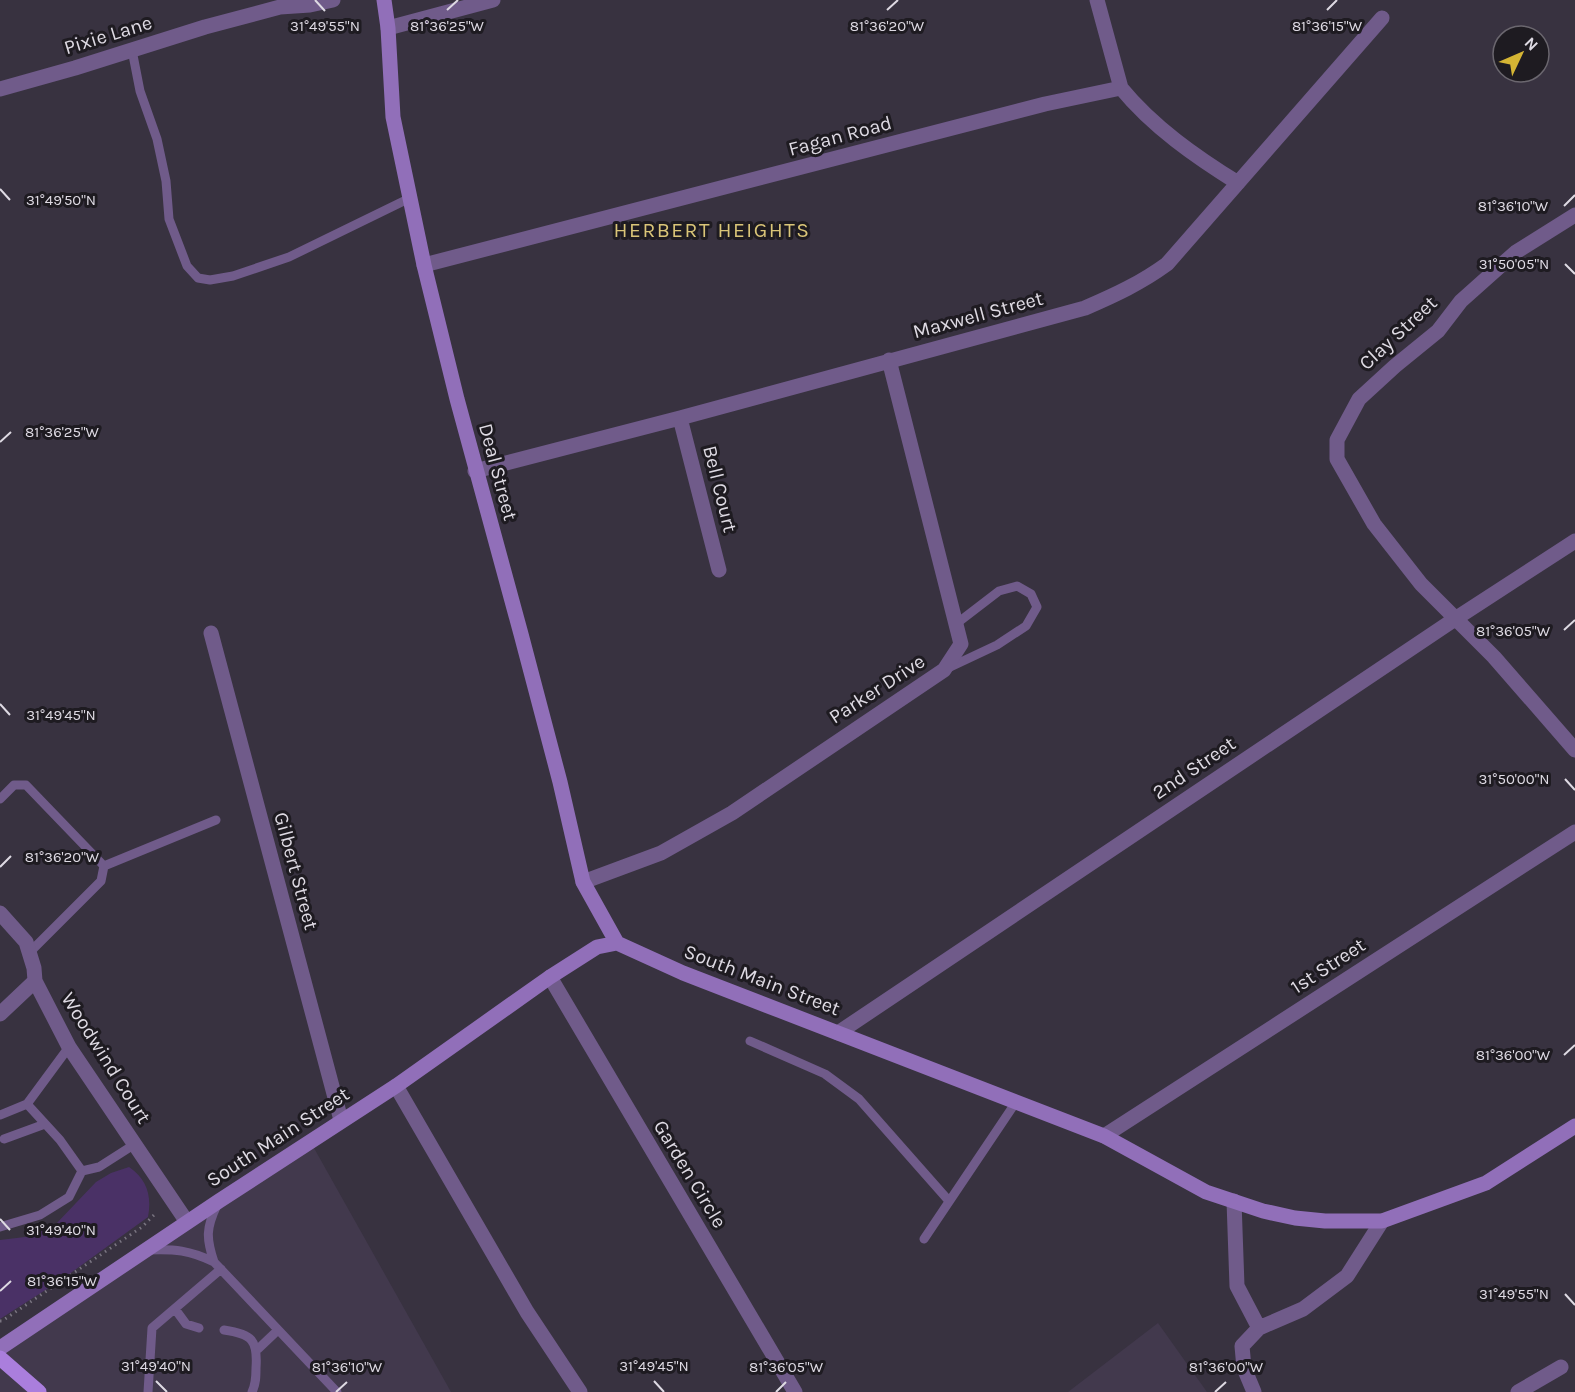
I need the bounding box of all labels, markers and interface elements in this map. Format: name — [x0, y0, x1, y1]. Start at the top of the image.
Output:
street label: Pixie Lane — [61, 11, 155, 59]
text: 31°49'55"N — [290, 17, 360, 35]
text: 81°36'25"W — [410, 17, 485, 35]
text: 81°36'20"W — [850, 17, 925, 35]
text: 81°36'15"W — [1292, 17, 1363, 35]
north arrow — [1491, 24, 1551, 84]
text: N — [1521, 33, 1542, 55]
street label: Fagan Road — [786, 111, 894, 161]
text: 31°49'50"N — [26, 191, 96, 209]
text: 81°36'10"W — [1478, 197, 1549, 215]
district label: HERBERT HEIGHTS — [614, 218, 810, 242]
text: 31°50'05"N — [1479, 255, 1549, 273]
street label: Maxwell Street — [910, 286, 1046, 343]
street label: Clay Street — [1354, 291, 1442, 375]
street label: Deal Street — [474, 421, 522, 524]
text: 81°36'25"W — [25, 423, 100, 441]
street label: Bell Court — [698, 443, 742, 535]
text: 81°36'05"W — [1476, 622, 1551, 640]
street label: Parker Drive — [825, 650, 929, 728]
text: 31°49'45"N — [26, 706, 96, 724]
street label: 2nd Street — [1148, 732, 1240, 804]
text: 31°50'00"N — [1479, 770, 1549, 788]
street label: Gilbert Street — [269, 810, 323, 933]
text: 81°36'20"W — [25, 848, 100, 866]
street label: 1st Street — [1286, 933, 1370, 999]
street label: South Main Street — [681, 940, 844, 1020]
street label: Woodwind Court — [56, 988, 156, 1128]
text: 81°36'00"W — [1476, 1046, 1551, 1064]
street label: South Main Street — [203, 1082, 354, 1192]
street label: Garden Circle — [649, 1116, 731, 1232]
text: 31°49'40"N — [26, 1221, 96, 1239]
text: 81°36'15"W — [27, 1272, 98, 1290]
text: 31°49'55"N — [1479, 1285, 1549, 1303]
text: 31°49'40"N — [121, 1357, 191, 1375]
text: 31°49'45"N — [619, 1357, 689, 1375]
text: 81°36'10"W — [312, 1358, 383, 1376]
text: 81°36'05"W — [749, 1358, 824, 1376]
text: 81°36'00"W — [1189, 1358, 1264, 1376]

